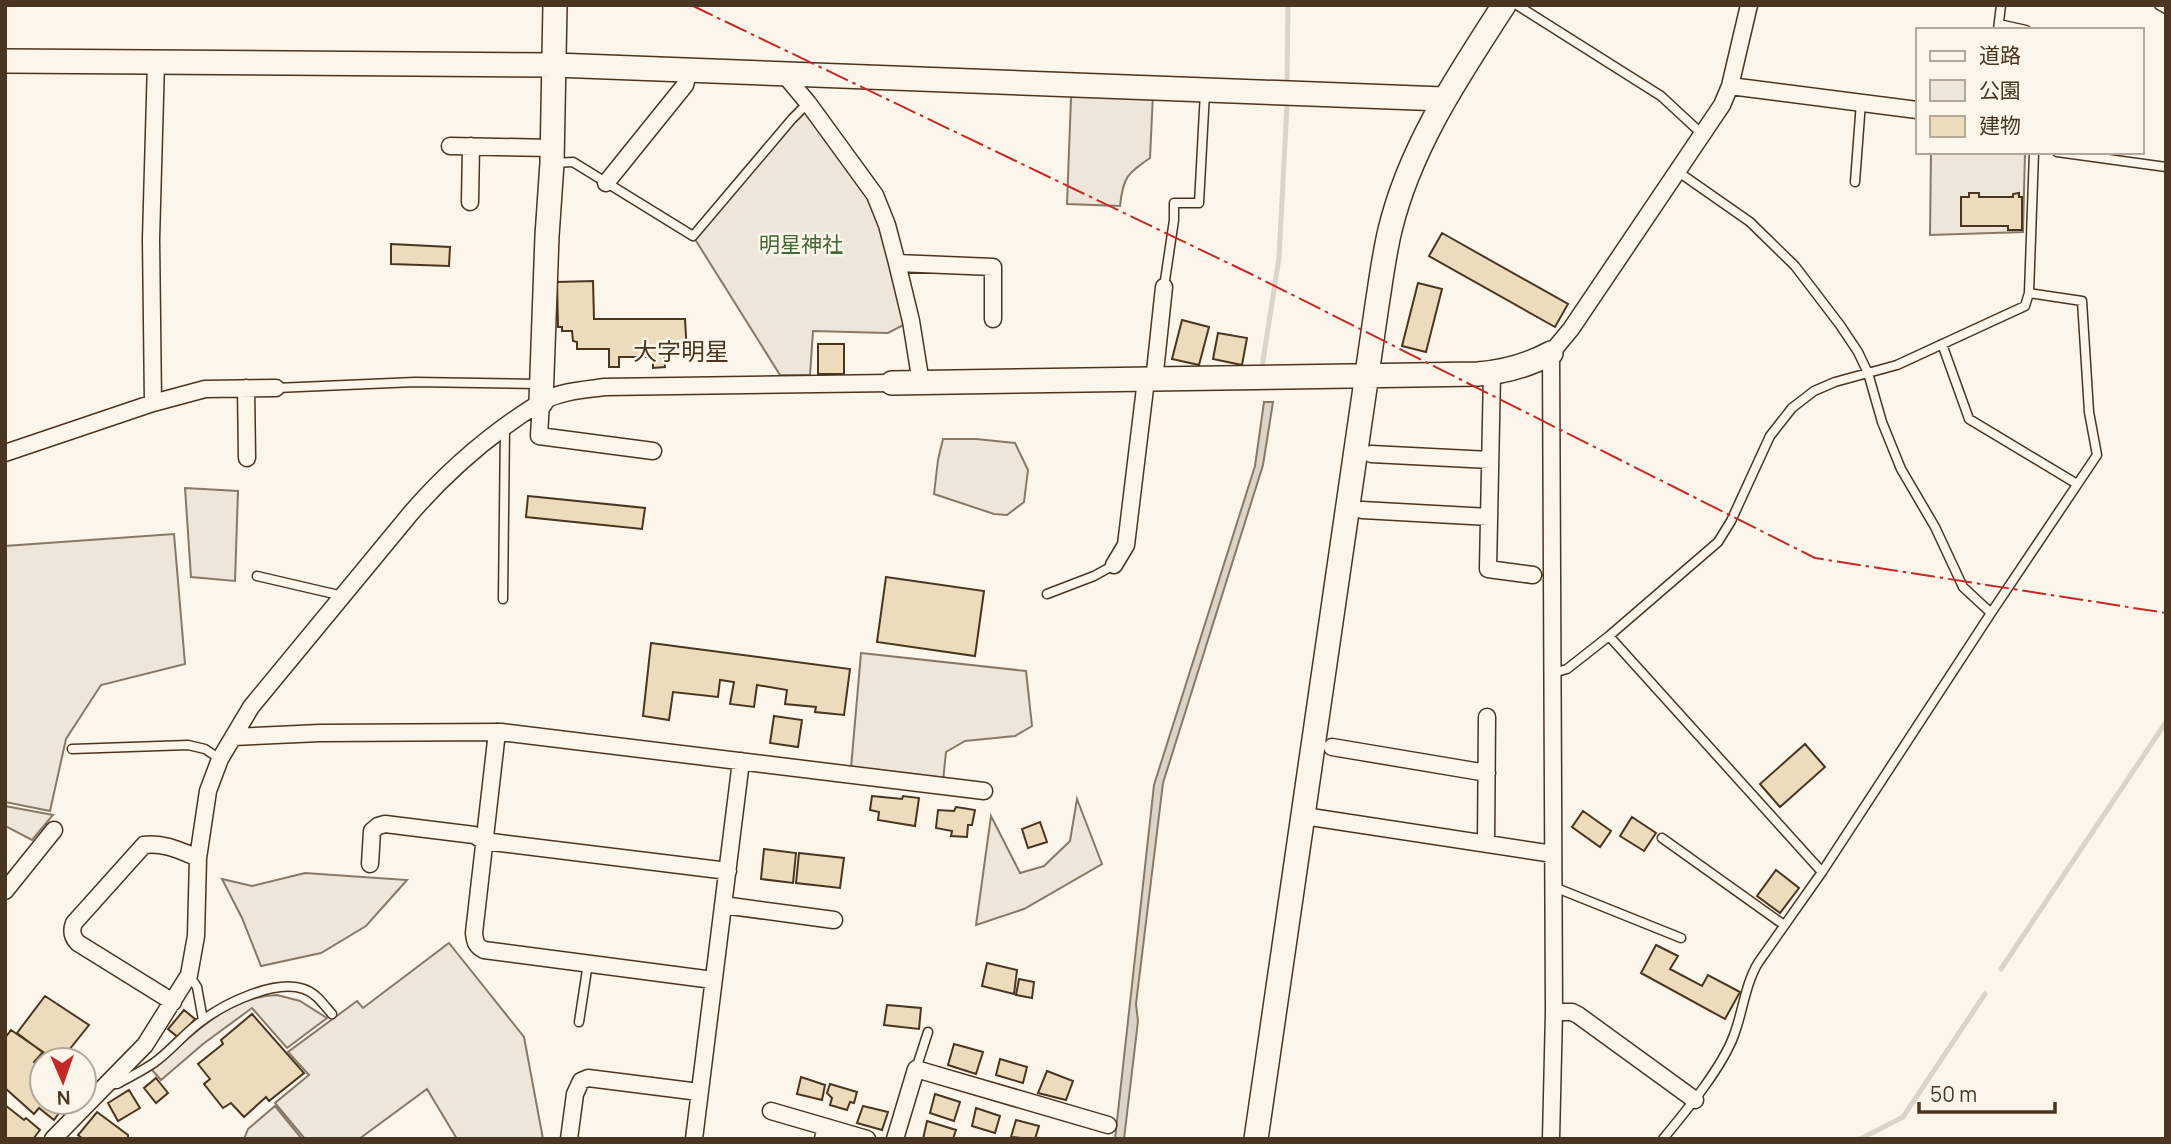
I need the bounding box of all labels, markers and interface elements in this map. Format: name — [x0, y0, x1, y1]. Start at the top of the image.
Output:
legend — [1916, 28, 2143, 154]
text: 道路 — [1979, 41, 2021, 69]
text: 公園 — [1979, 76, 2021, 104]
text: 建物 — [1979, 111, 2021, 139]
park label: 明星神社 — [759, 230, 843, 258]
district label: 大字明星 — [633, 334, 729, 367]
north arrow — [28, 1046, 98, 1116]
scale bar — [1919, 1070, 2056, 1114]
text: 50 m — [1930, 1080, 1977, 1108]
text: N — [56, 1085, 71, 1111]

